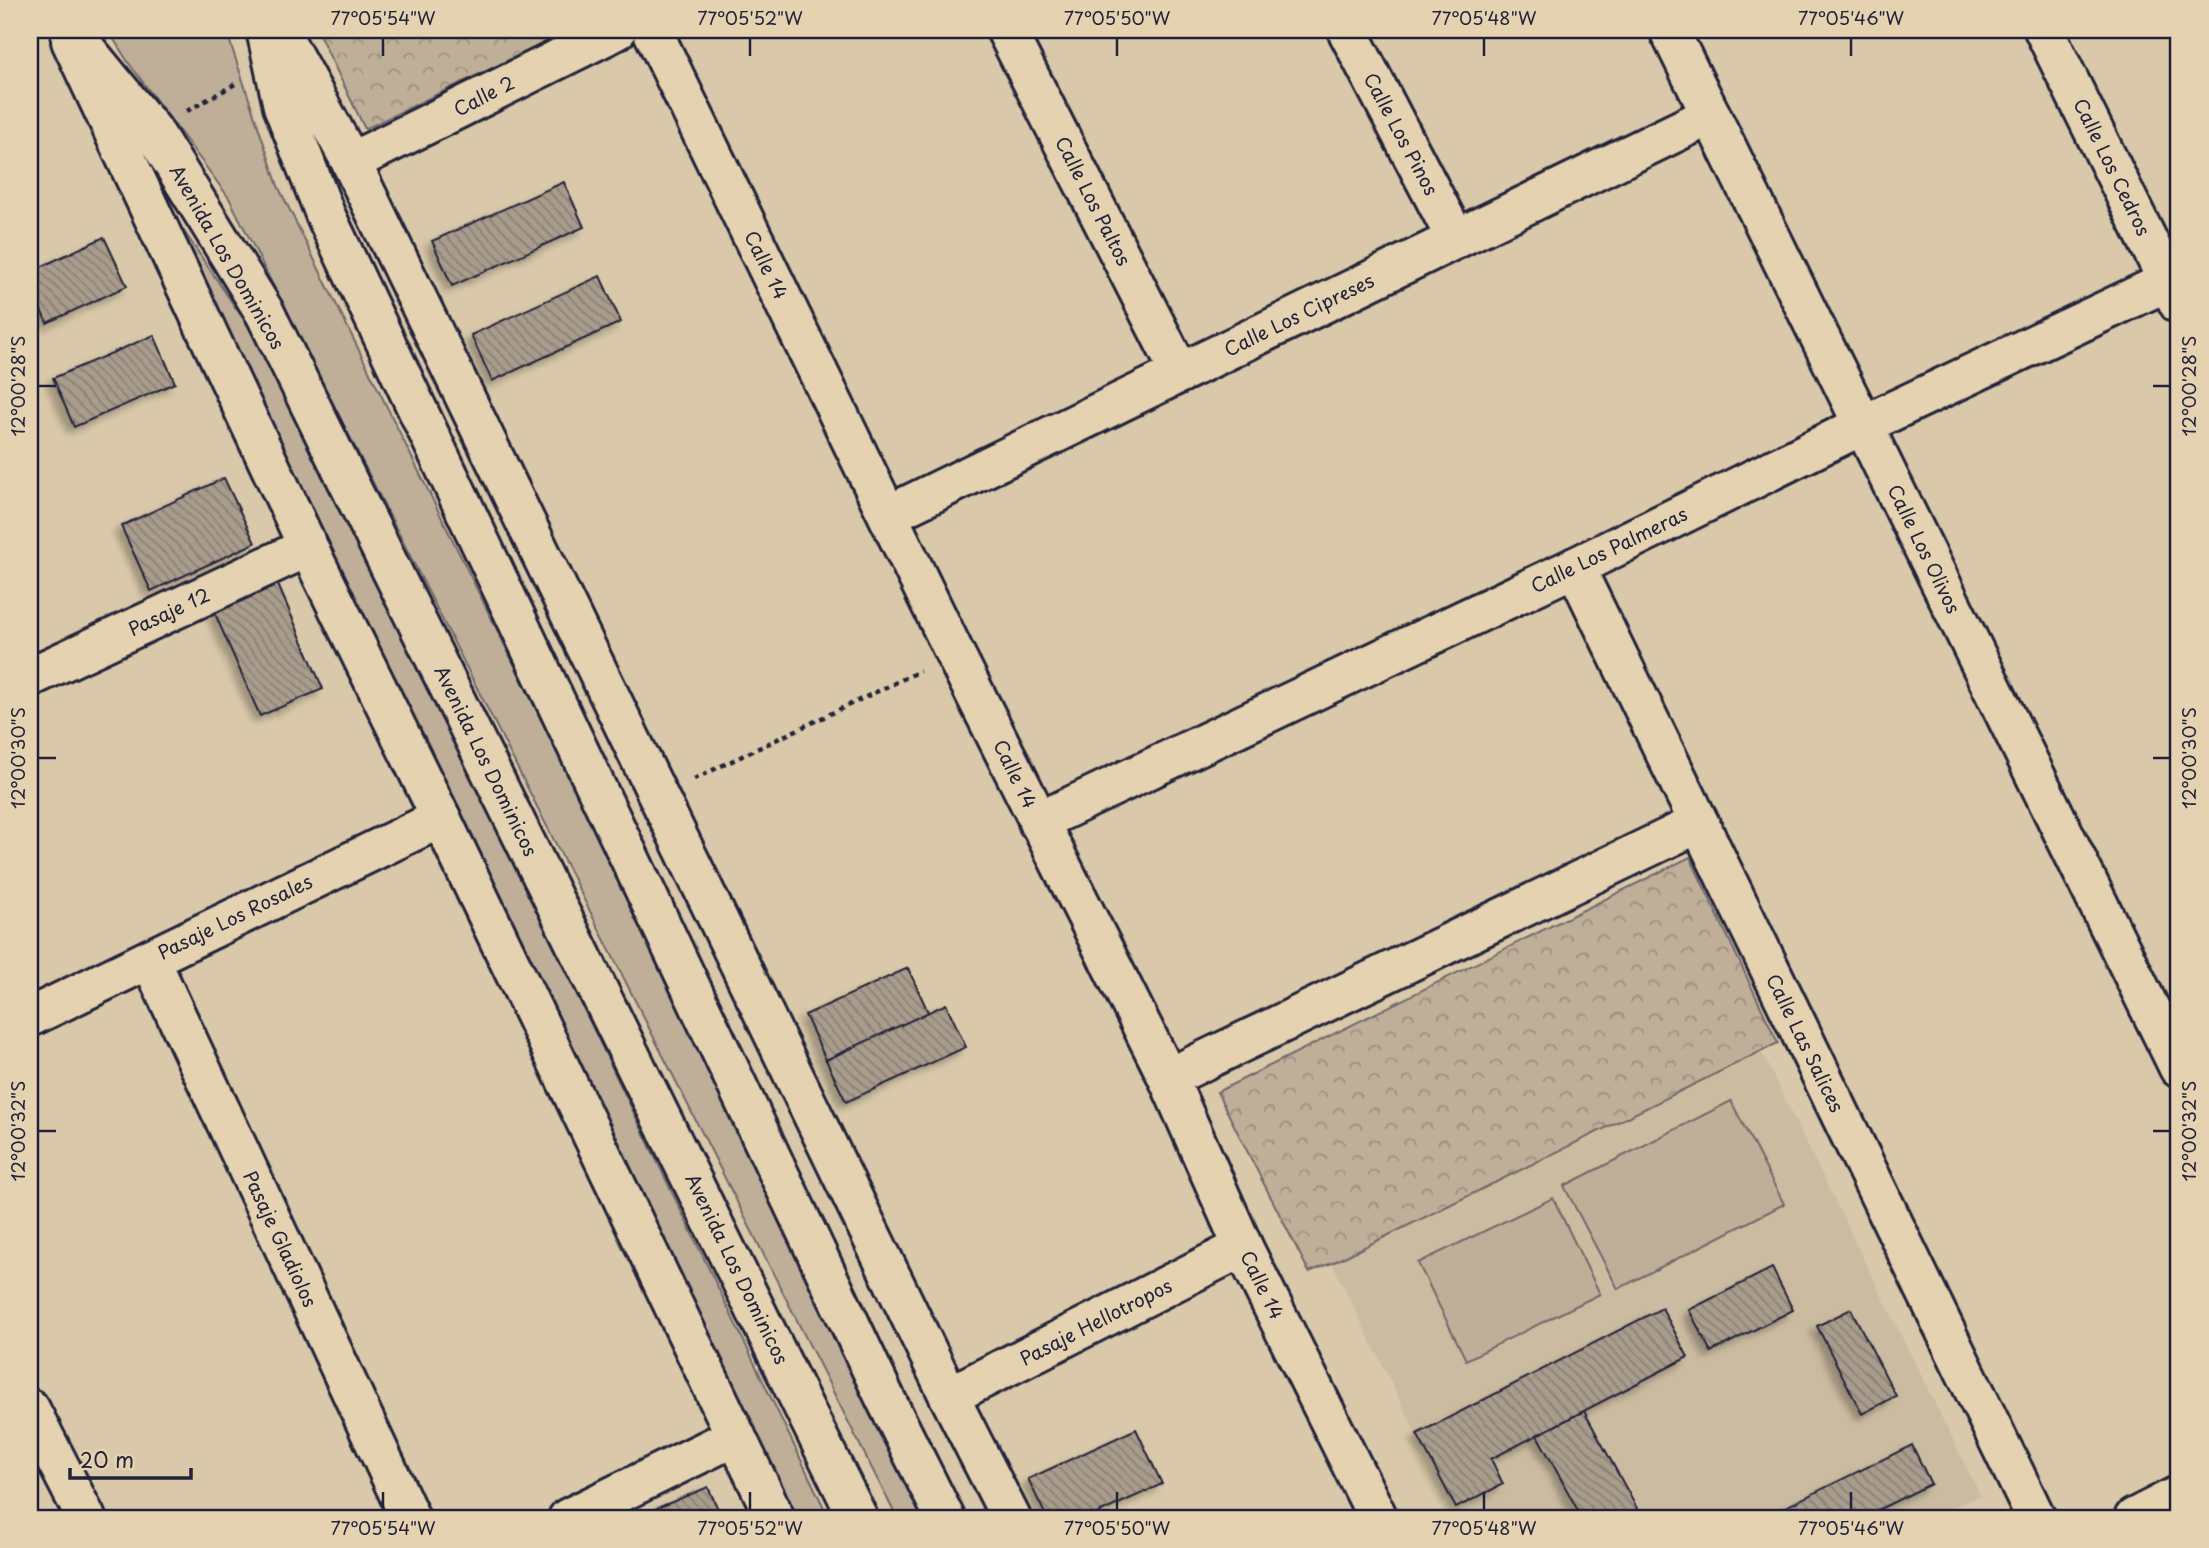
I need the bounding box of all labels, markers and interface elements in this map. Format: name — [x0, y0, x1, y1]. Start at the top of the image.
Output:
text: 77°05'54"W — [330, 4, 436, 31]
text: 77°05'52"W — [697, 4, 803, 31]
text: 77°05'50"W — [1064, 4, 1171, 31]
text: 77°05'48"W — [1431, 4, 1537, 31]
text: 77°05'46"W — [1798, 4, 1905, 31]
street label: Calle Los Pinos — [1358, 67, 1446, 200]
street label: Calle 2 — [448, 68, 519, 122]
street label: Calle Los Cedros — [2067, 93, 2158, 240]
street label: Calle Los Paltos — [1049, 131, 1139, 270]
street label: Avenida Los Dominicos — [163, 159, 292, 354]
street label: Calle 14 — [738, 225, 796, 304]
street label: Calle Los Cipreses — [1219, 266, 1378, 363]
text: 12°00'28"S — [4, 335, 31, 437]
text: 12°00'28"S — [2175, 335, 2202, 437]
street label: Calle Los Olivos — [1881, 479, 1968, 618]
street label: Calle Los Palmeras — [1525, 499, 1692, 599]
street label: Pasaje 12 — [123, 580, 214, 642]
street label: Avenida Los Dominicos — [428, 660, 545, 861]
text: 12°00'30"S — [4, 707, 31, 809]
text: 12°00'30"S — [2175, 707, 2202, 809]
street label: Calle 14 — [987, 734, 1045, 813]
street label: Pasaje Los Rosales — [153, 866, 317, 966]
street label: Calle Las Salices — [1760, 969, 1852, 1117]
text: 12°00'32"S — [4, 1080, 31, 1182]
text: 12°00'32"S — [2175, 1080, 2202, 1182]
street label: Pasaje Gladiolos — [237, 1166, 325, 1311]
street label: Avenida Los Dominicos — [679, 1168, 796, 1369]
street label: Calle 14 — [1234, 1245, 1292, 1324]
street label: Pasaje Hellotropos — [1015, 1271, 1177, 1372]
scale bar — [70, 1436, 191, 1480]
text: 20 m — [80, 1443, 134, 1475]
text: 77°05'54"W — [330, 1514, 436, 1541]
text: 77°05'52"W — [697, 1514, 803, 1541]
text: 77°05'50"W — [1064, 1514, 1171, 1541]
text: 77°05'48"W — [1431, 1514, 1537, 1541]
text: 77°05'46"W — [1798, 1514, 1905, 1541]

